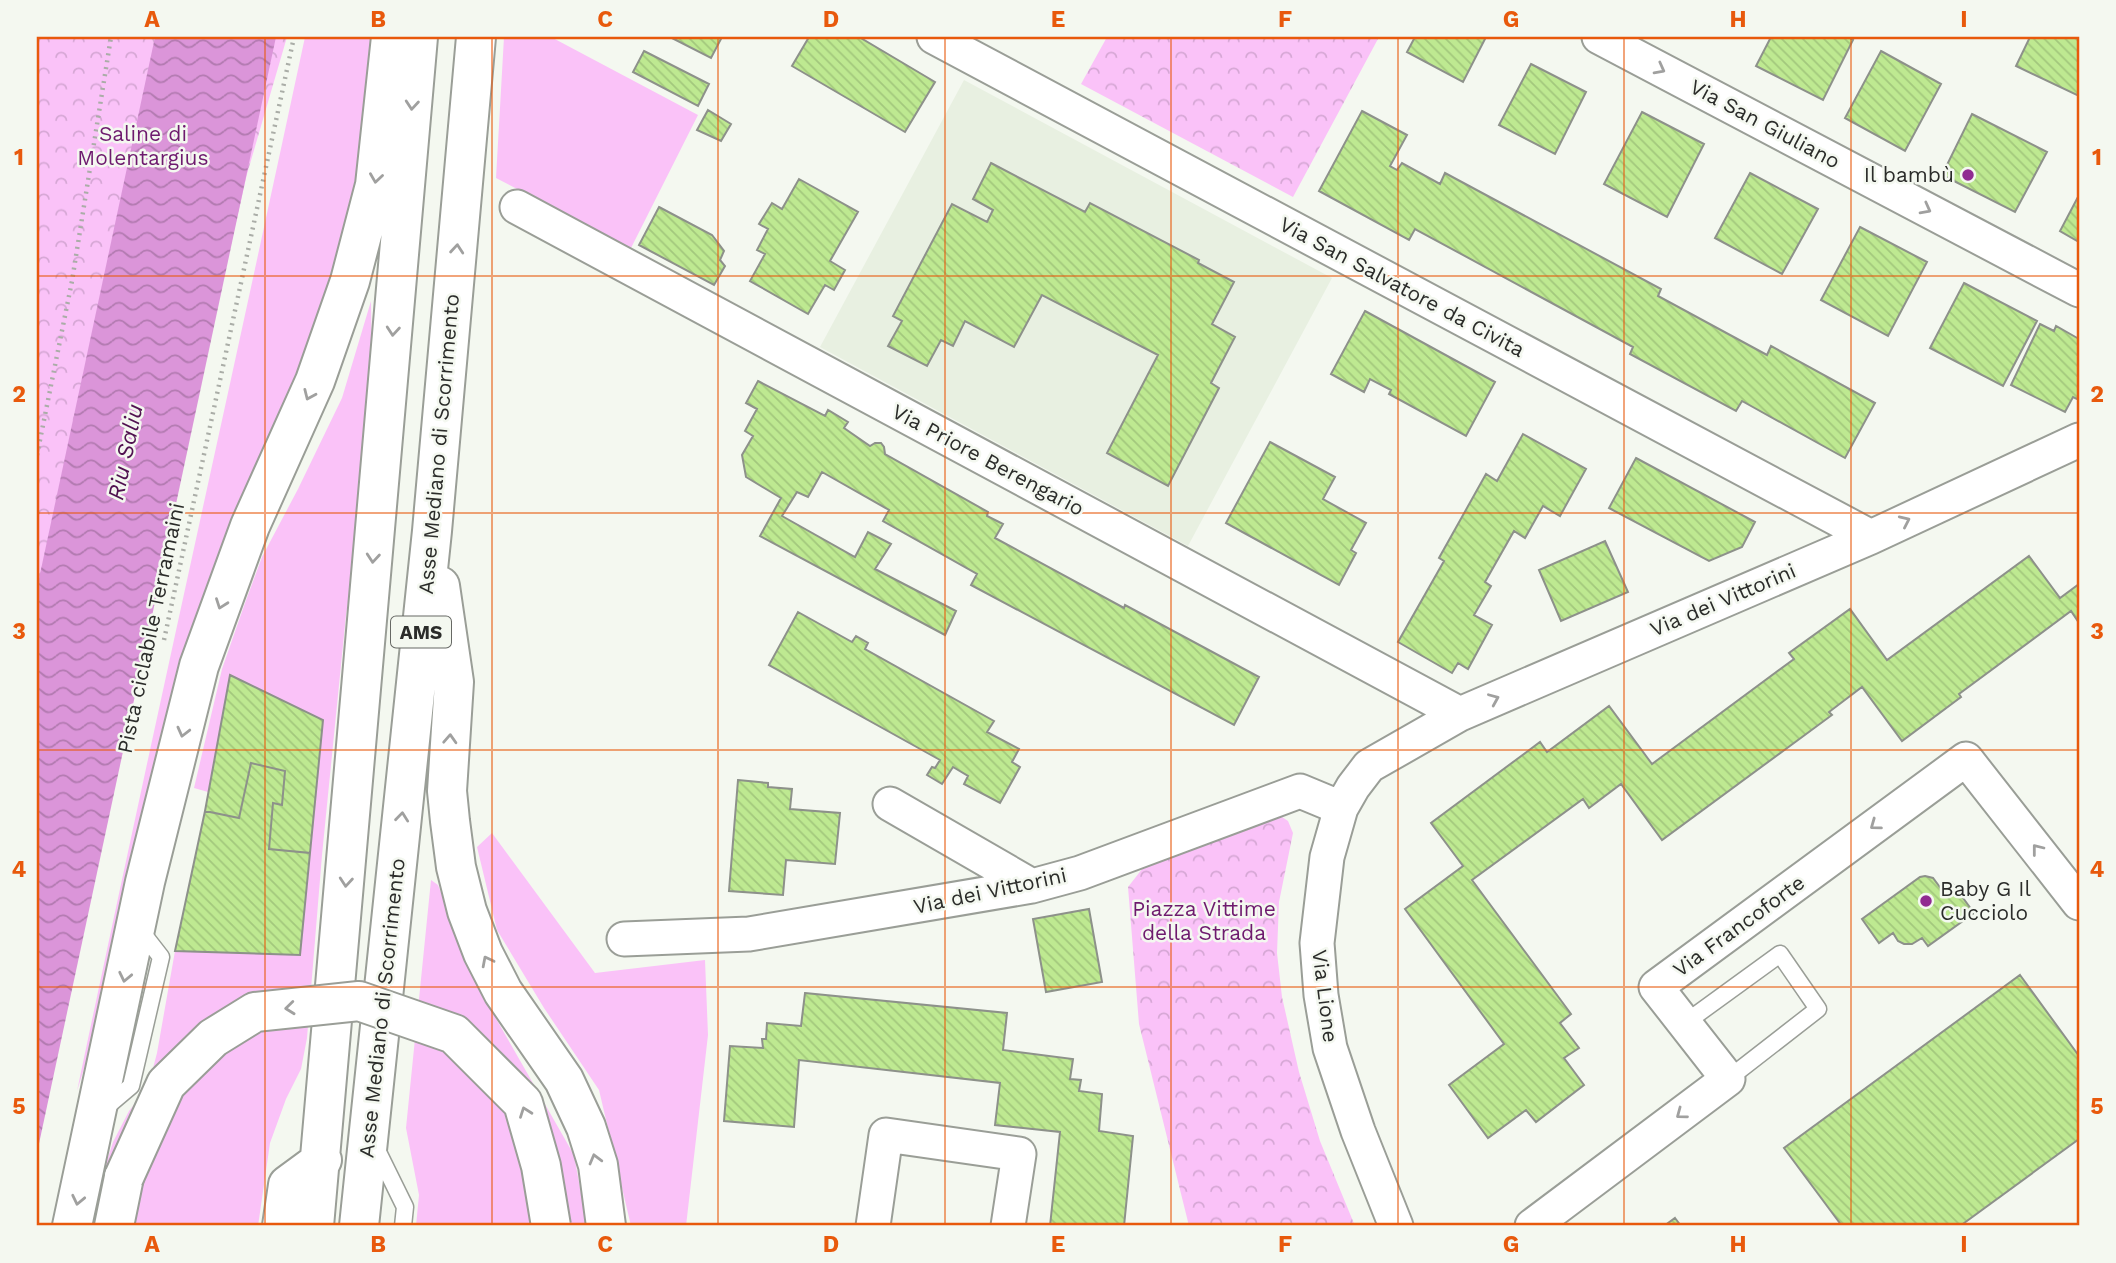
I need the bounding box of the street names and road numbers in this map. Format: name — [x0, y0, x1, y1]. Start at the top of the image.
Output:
street label: Via San Giuliano — [1686, 73, 1845, 174]
street label: Via San Salvatore da Civita — [1275, 211, 1529, 362]
street label: Asse Mediano di Scorrimento — [413, 293, 464, 595]
street label: Via Priore Berengario — [888, 398, 1089, 521]
street label: Pista ciclabile Terramaini — [112, 500, 189, 755]
street label: Via dei Vittorini — [1646, 558, 1799, 641]
road number: AMS — [391, 617, 451, 648]
street label: Asse Mediano di Scorrimento — [353, 857, 410, 1159]
street label: Via dei Vittorini — [911, 862, 1069, 919]
street label: Via Francoforte — [1668, 870, 1809, 982]
street label: Via Lione — [1307, 948, 1344, 1044]

